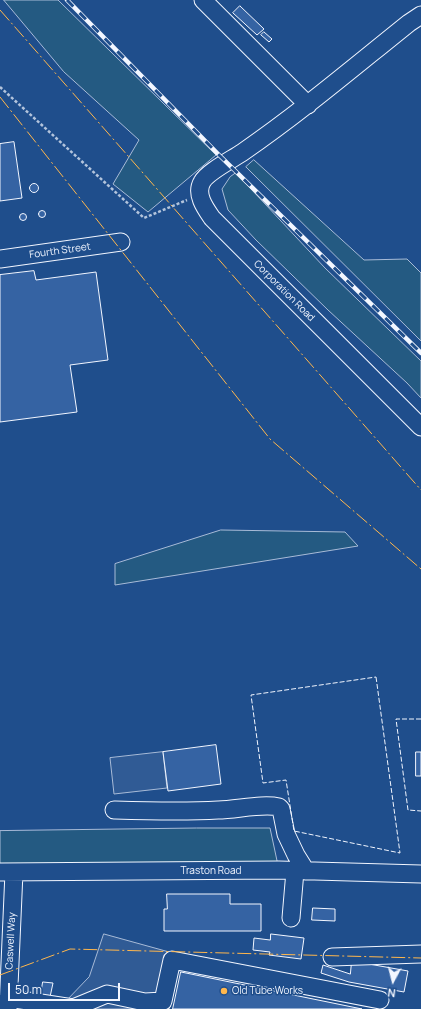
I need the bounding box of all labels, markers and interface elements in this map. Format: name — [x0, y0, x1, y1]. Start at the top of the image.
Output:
street label: Fourth Street — [29, 241, 91, 261]
street label: Corporation Road — [251, 258, 317, 324]
street label: Traston Road — [180, 865, 242, 877]
street label: Caswell Way — [4, 912, 18, 970]
north arrow — [373, 961, 413, 1001]
scale bar — [10, 975, 122, 1001]
text: 50 m — [15, 981, 42, 998]
place label: Old Tube Works — [232, 985, 303, 997]
text: N — [387, 985, 396, 1001]
marker: Old Tube Works — [219, 986, 229, 996]

